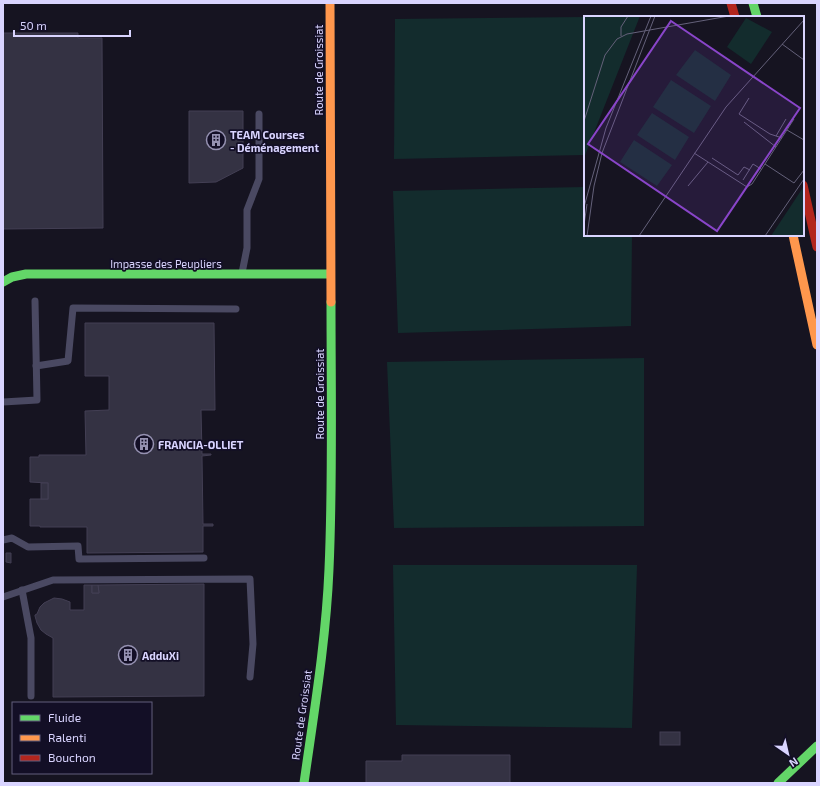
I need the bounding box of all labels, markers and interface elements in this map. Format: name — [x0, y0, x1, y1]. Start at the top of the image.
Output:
scale bar — [14, 12, 130, 38]
inset map — [584, 16, 804, 236]
text: 50 m — [20, 18, 47, 32]
street label: Route de Groissiat — [312, 25, 325, 115]
place label: TEAM Courses - Déménagement — [230, 128, 319, 154]
building icon: TEAM Courses - Déménagement — [205, 129, 227, 151]
street label: Impasse des Peupliers — [110, 257, 222, 270]
street label: Route de Groissiat — [313, 349, 326, 439]
building icon: FRANCIA-OLLIET — [133, 433, 155, 455]
place label: FRANCIA-OLLIET — [158, 438, 244, 451]
building icon: AdduXi — [117, 644, 139, 666]
place label: AdduXi — [142, 649, 179, 662]
street label: Route de Groissiat — [288, 669, 314, 761]
legend — [12, 702, 152, 774]
text: Fluide — [48, 710, 81, 724]
text: Ralenti — [48, 730, 87, 744]
north arrow — [768, 734, 808, 774]
text: Bouchon — [48, 750, 96, 764]
text: N — [787, 755, 801, 770]

